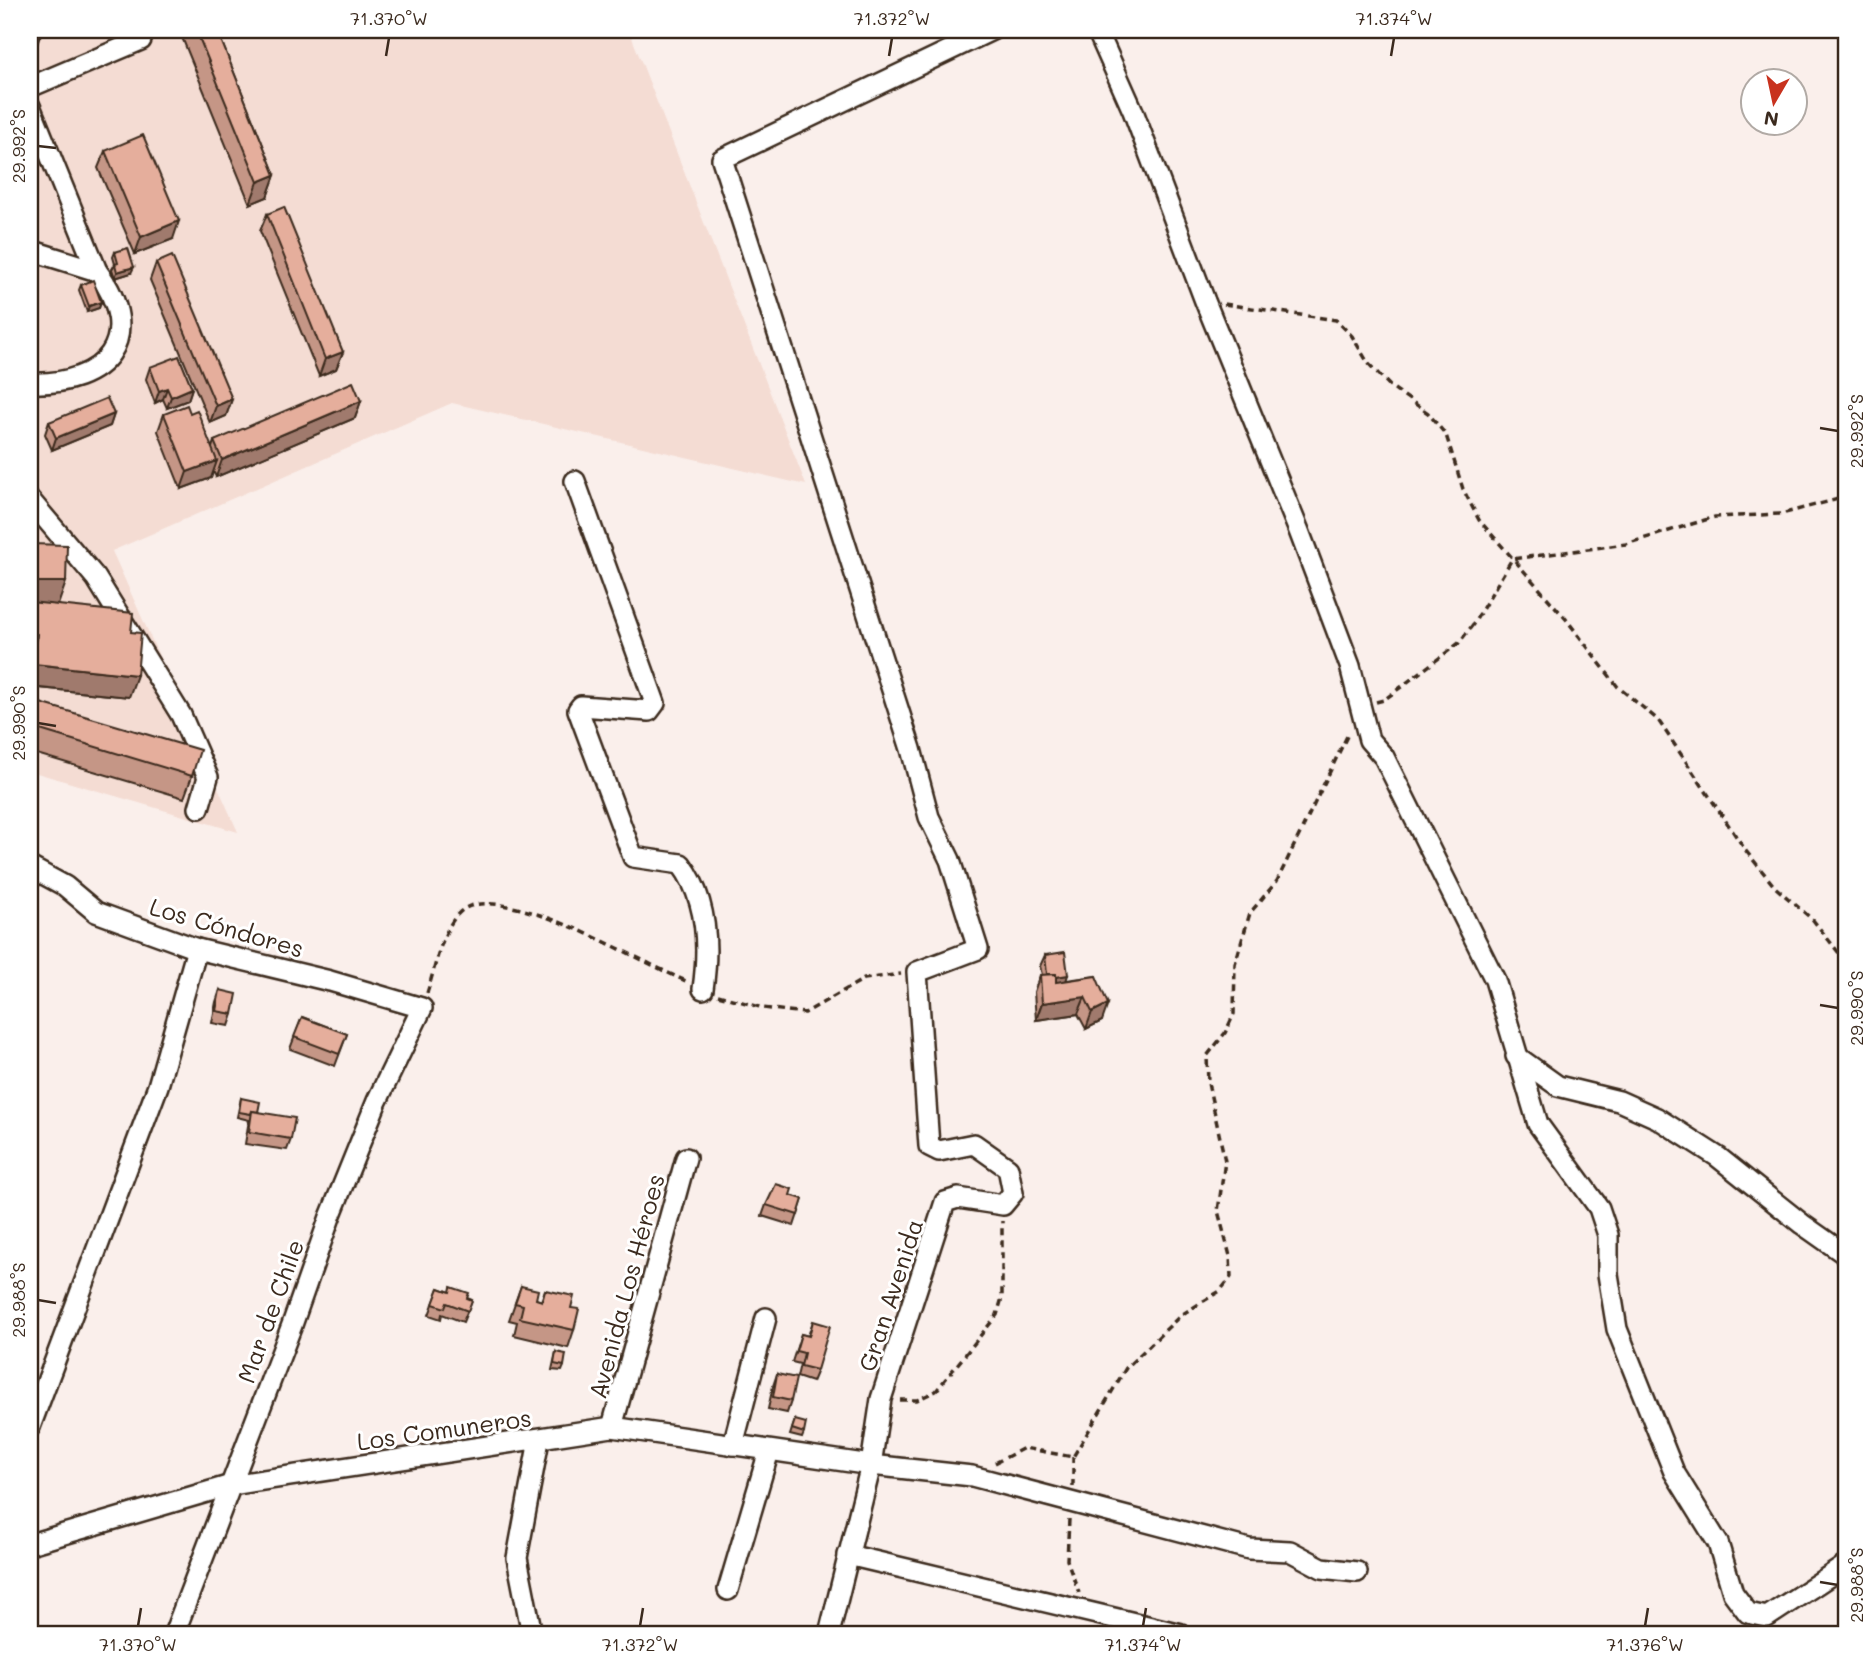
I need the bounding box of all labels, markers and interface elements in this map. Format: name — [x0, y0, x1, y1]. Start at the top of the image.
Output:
text: 71.370°W — [350, 6, 428, 30]
text: 71.372°W — [854, 6, 930, 30]
text: 71.374°W — [1355, 6, 1433, 30]
north arrow — [1740, 66, 1810, 136]
text: N — [1762, 106, 1780, 133]
text: 29.992°S — [6, 109, 30, 183]
text: 29.992°S — [1844, 394, 1868, 468]
text: 29.990°S — [6, 685, 30, 761]
street label: Los Cóndores — [146, 890, 308, 964]
text: 29.990°S — [1844, 970, 1868, 1046]
street label: Avenida Los Héroes — [581, 1170, 671, 1402]
street label: Gran Avenida — [851, 1215, 929, 1375]
street label: Mar de Chile — [230, 1235, 310, 1387]
text: 29.988°S — [6, 1262, 30, 1338]
street label: Los Comuneros — [355, 1401, 533, 1457]
text: 29.988°S — [1844, 1547, 1868, 1623]
text: 71.370°W — [99, 1632, 177, 1656]
text: 71.372°W — [602, 1632, 678, 1656]
text: 71.374°W — [1104, 1632, 1182, 1656]
text: 71.376°W — [1606, 1632, 1684, 1656]

